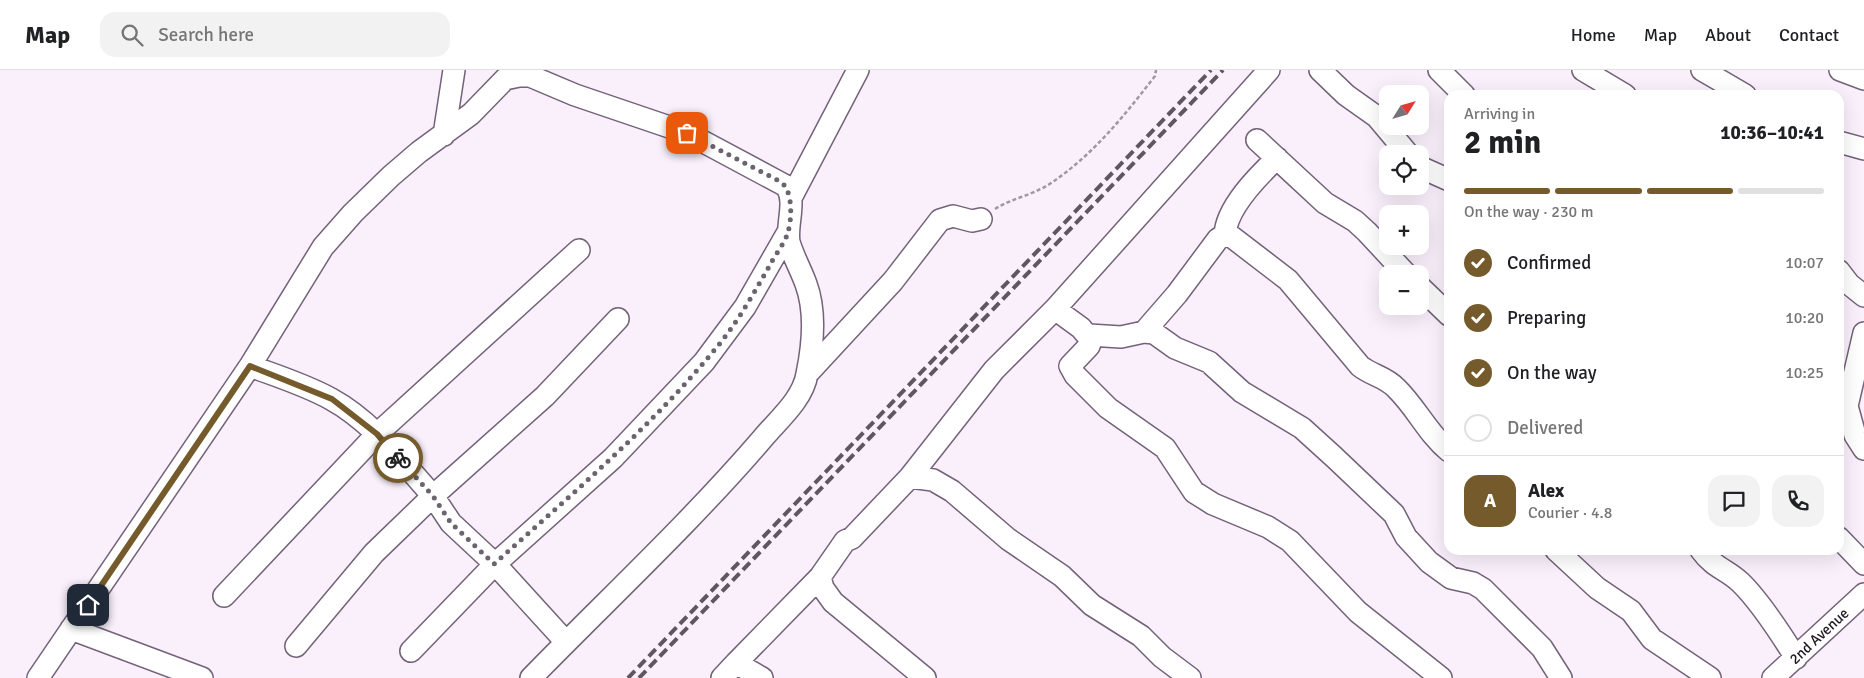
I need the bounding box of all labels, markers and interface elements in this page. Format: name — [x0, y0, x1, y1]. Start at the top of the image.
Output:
search box — [100, 12, 450, 57]
text: Map — [25, 20, 70, 50]
icon: search — [118, 21, 146, 49]
text: Search here — [158, 23, 254, 47]
text: Home — [1571, 24, 1616, 46]
text: Map — [1644, 24, 1677, 46]
text: About — [1705, 24, 1751, 46]
text: Contact — [1779, 24, 1839, 46]
north arrow — [1379, 85, 1429, 135]
map controls — [1379, 85, 1429, 315]
text: Arriving in — [1464, 104, 1535, 124]
pin — [666, 112, 708, 154]
icon: bag — [673, 119, 701, 147]
text: 10:36–10:41 — [1720, 121, 1824, 145]
text: 2 min — [1464, 123, 1541, 162]
button: locate — [1379, 145, 1429, 195]
text: On the way · 230 m — [1464, 202, 1594, 222]
button: + — [1379, 205, 1429, 255]
icon: check — [1464, 249, 1492, 277]
text: Confirmed — [1507, 251, 1591, 275]
text: 10:07 — [1785, 253, 1824, 273]
button: − — [1379, 265, 1429, 315]
icon: check — [1464, 304, 1492, 332]
text: Preparing — [1507, 306, 1586, 330]
text: 10:20 — [1785, 308, 1824, 328]
icon: check — [1464, 359, 1492, 387]
text: On the way — [1507, 361, 1597, 385]
text: 10:25 — [1785, 363, 1824, 383]
text: Delivered — [1507, 416, 1583, 440]
courier — [373, 433, 423, 483]
icon: bike — [384, 444, 412, 472]
button: chat — [1708, 475, 1760, 527]
button: phone — [1772, 475, 1824, 527]
text: Alex — [1528, 479, 1564, 503]
text: A — [1484, 489, 1496, 513]
text: Courier · 4.8 — [1528, 503, 1612, 523]
pin — [67, 584, 109, 626]
icon: home — [74, 591, 102, 619]
street label: 2nd Avenue — [1786, 604, 1852, 668]

